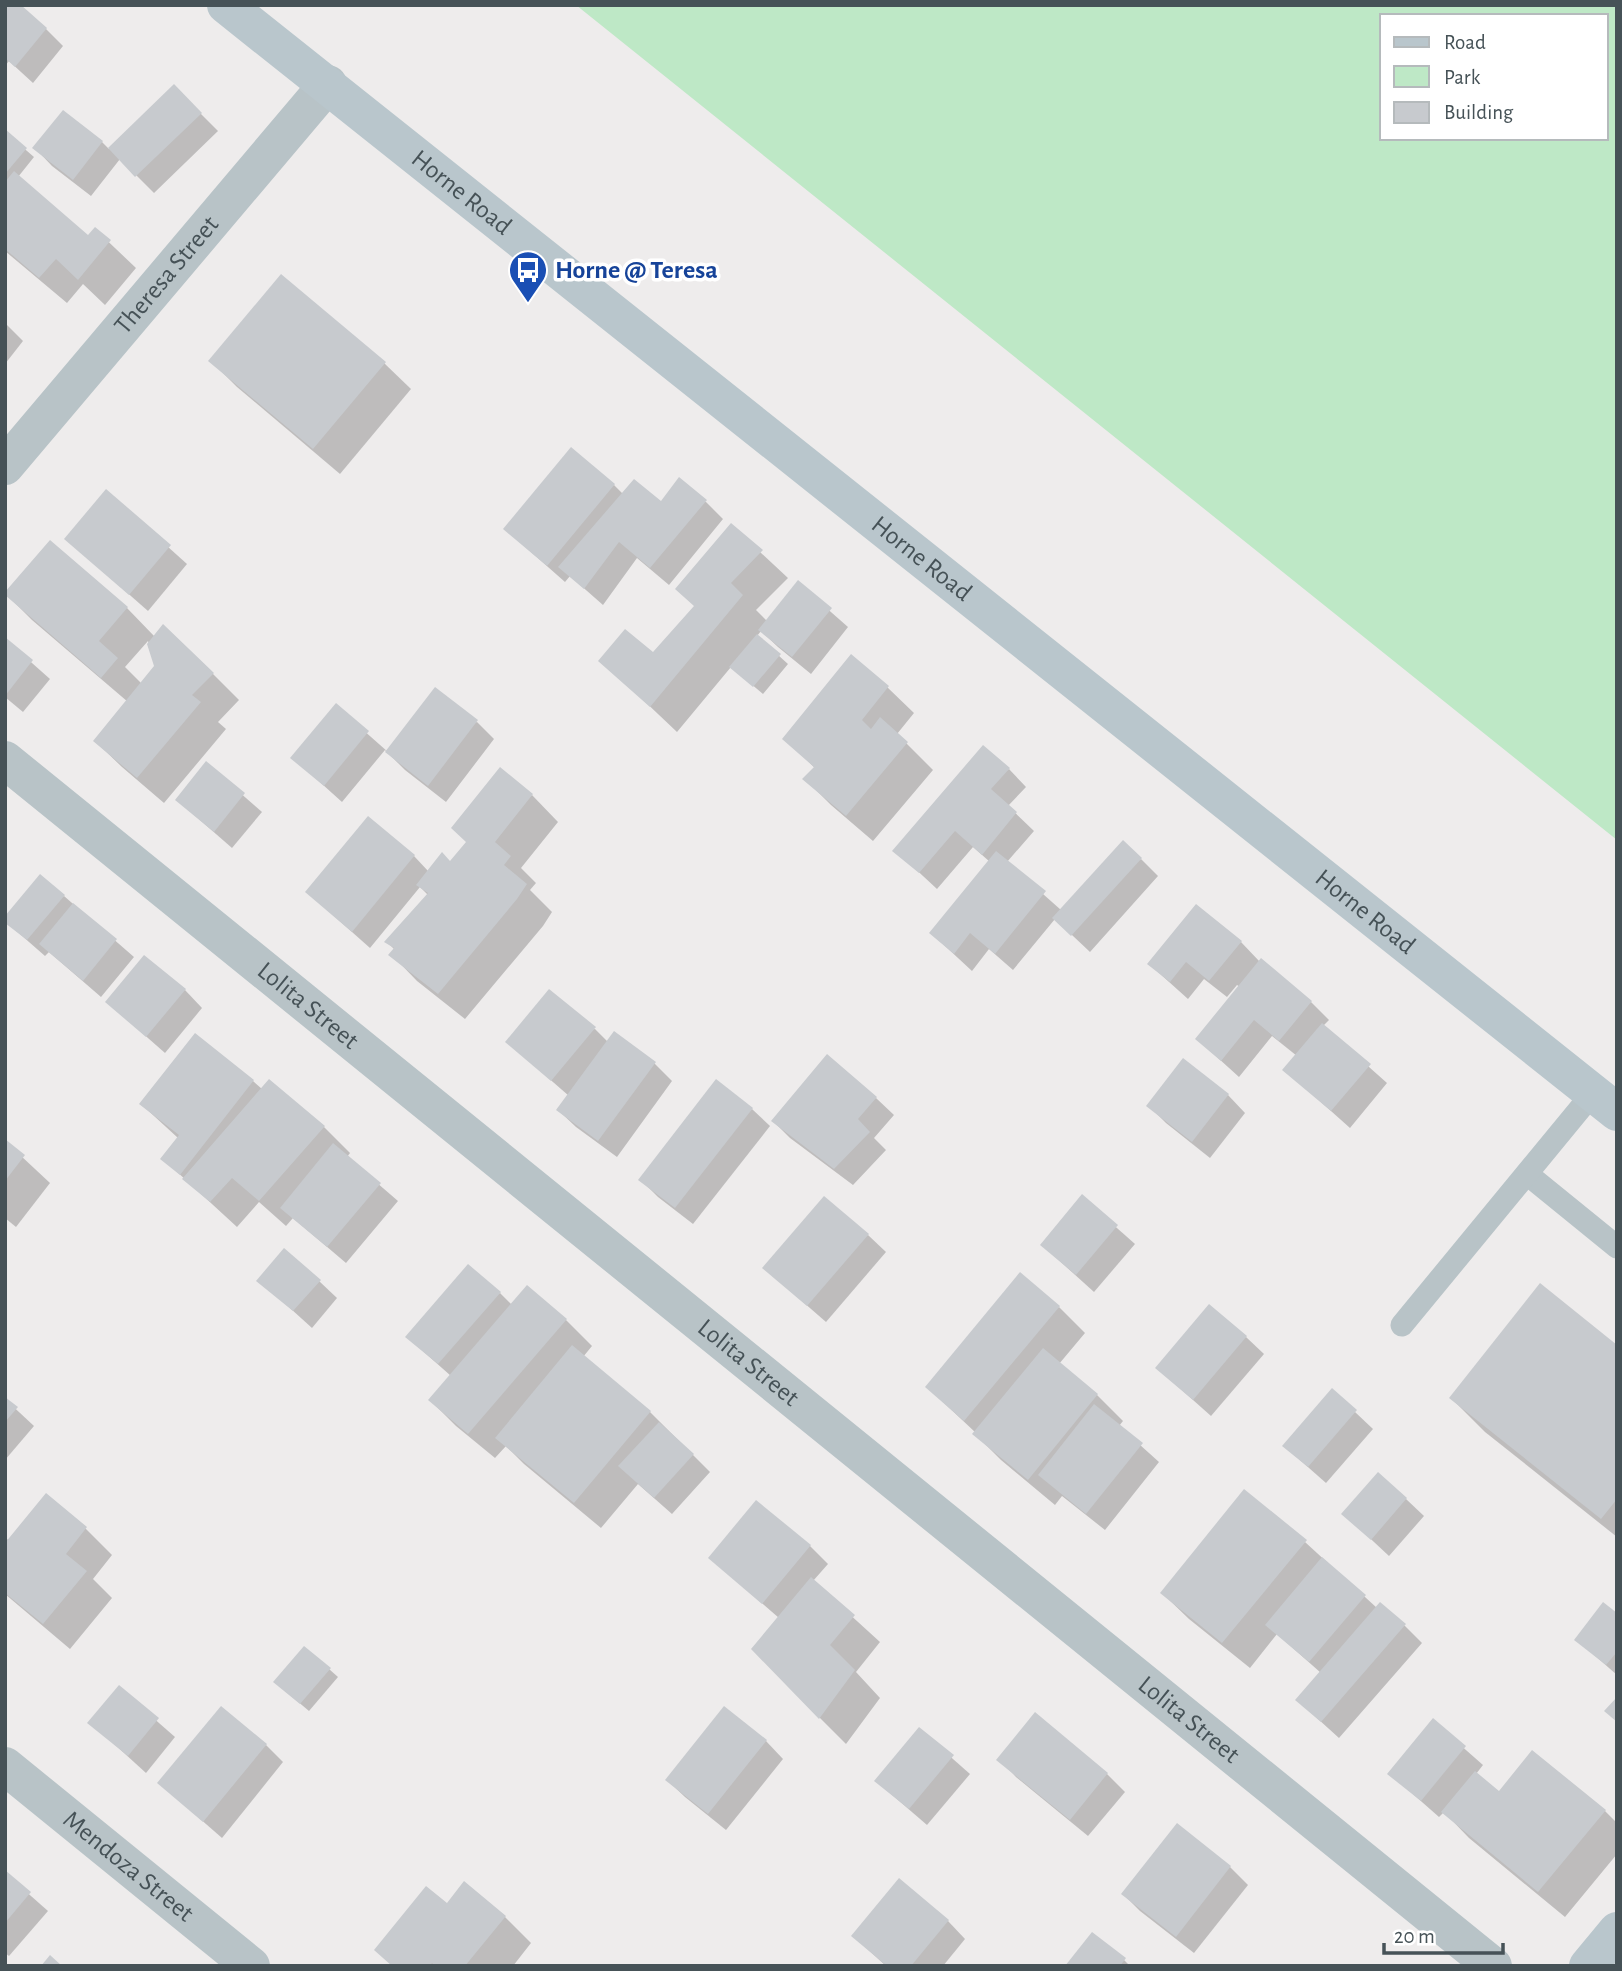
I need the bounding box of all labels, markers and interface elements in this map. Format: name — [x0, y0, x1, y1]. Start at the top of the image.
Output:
legend — [1380, 14, 1608, 140]
text: Road — [1444, 32, 1486, 53]
text: Park — [1444, 67, 1481, 88]
text: Building — [1444, 102, 1514, 123]
street label: Horne Road — [407, 145, 516, 240]
street label: Theresa Street — [109, 211, 223, 339]
bus stop icon: Horne @ Teresa — [507, 249, 549, 304]
place label: Horne @ Teresa — [555, 257, 718, 283]
street label: Horne Road — [867, 511, 977, 606]
street label: Horne Road — [1310, 864, 1420, 959]
street label: Lolita Street — [252, 957, 363, 1054]
street label: Lolita Street — [693, 1314, 804, 1411]
street label: Lolita Street — [1133, 1671, 1244, 1768]
street label: Mendoza Street — [58, 1806, 198, 1927]
scale bar — [1384, 1912, 1503, 1956]
text: 20 m — [1394, 1926, 1435, 1947]

